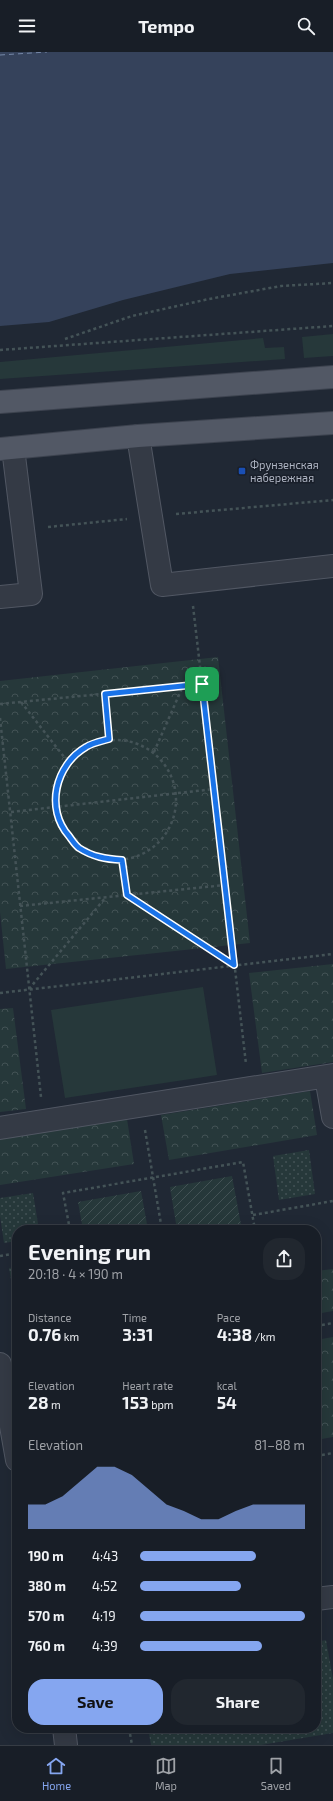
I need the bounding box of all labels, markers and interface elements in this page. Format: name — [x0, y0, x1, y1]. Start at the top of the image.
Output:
icon: menu — [16, 15, 38, 37]
text: Tempo — [138, 15, 195, 37]
icon: search — [295, 15, 317, 37]
place label: Фрунзенская набережная — [250, 458, 319, 484]
marker: Фрунзенская набережная — [237, 466, 247, 476]
pin — [185, 667, 219, 701]
icon: arrive — [191, 673, 213, 695]
text: Evening run — [28, 1238, 151, 1264]
button: share — [263, 1238, 305, 1280]
text: 20:18 · 4 × 190 m — [28, 1266, 123, 1282]
text: Distance — [28, 1311, 71, 1324]
text: Time — [122, 1311, 147, 1324]
text: Pace — [217, 1311, 240, 1324]
text: 0.76 — [28, 1324, 61, 1344]
text: 3:31 — [122, 1324, 153, 1344]
text: 4:38 — [217, 1324, 252, 1344]
text: km — [61, 1330, 79, 1343]
text: /km — [252, 1330, 275, 1343]
text: Elevation — [28, 1379, 75, 1392]
text: Heart rate — [122, 1379, 173, 1392]
text: kcal — [217, 1379, 237, 1392]
text: 28 — [28, 1392, 48, 1412]
text: 153 — [122, 1392, 149, 1412]
text: 54 — [217, 1392, 237, 1412]
text: m — [48, 1398, 61, 1411]
text: bpm — [149, 1398, 173, 1411]
text: Elevation — [28, 1437, 83, 1453]
text: 81–88 m — [254, 1437, 305, 1453]
text: 190 m — [28, 1548, 64, 1564]
text: 4:43 — [92, 1548, 118, 1564]
text: 380 m — [28, 1578, 66, 1594]
text: 4:52 — [92, 1578, 117, 1594]
text: 570 m — [28, 1608, 65, 1624]
text: 4:19 — [92, 1608, 116, 1624]
text: 760 m — [28, 1638, 65, 1654]
text: 4:39 — [92, 1638, 118, 1654]
button: Save — [28, 1679, 163, 1725]
button: Share — [171, 1679, 305, 1725]
tab: Home — [42, 1755, 71, 1792]
tab: Map — [155, 1755, 177, 1792]
tab: Saved — [261, 1755, 291, 1792]

